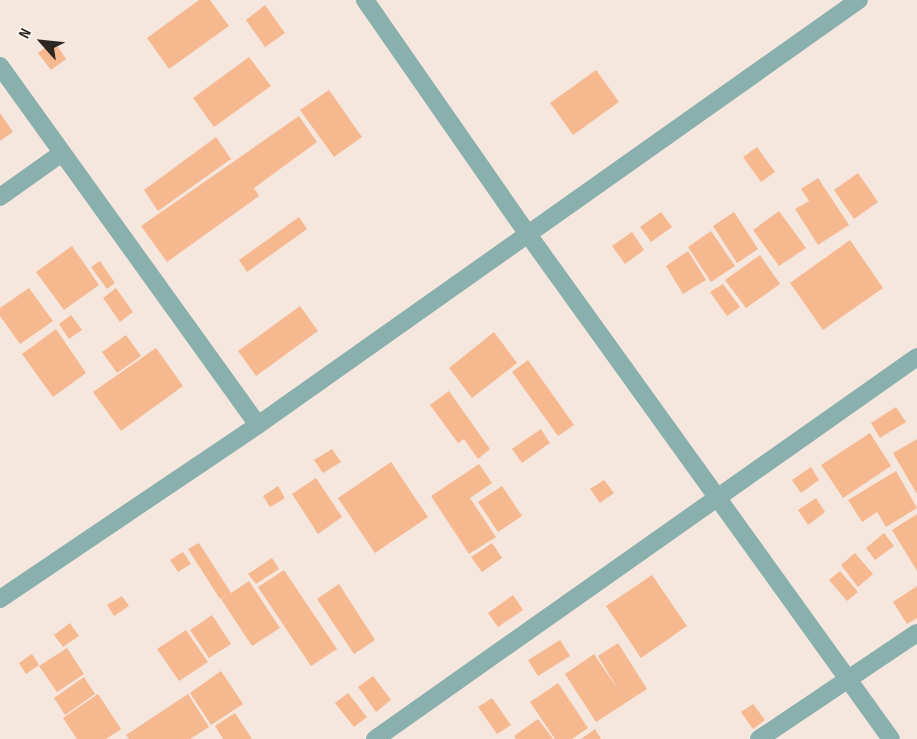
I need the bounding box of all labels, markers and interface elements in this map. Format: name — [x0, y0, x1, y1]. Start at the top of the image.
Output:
north arrow — [12, 12, 72, 72]
text: N — [15, 25, 36, 42]

